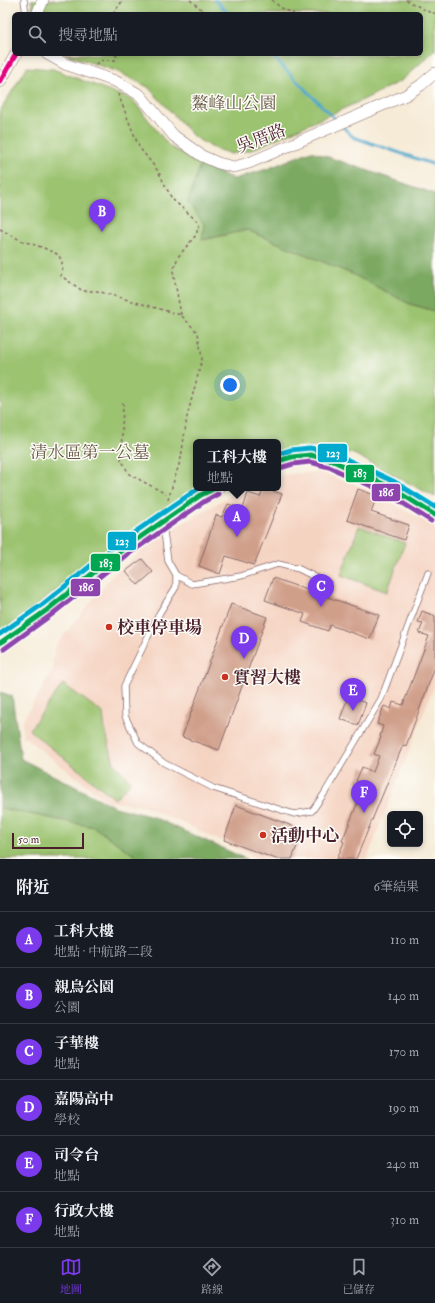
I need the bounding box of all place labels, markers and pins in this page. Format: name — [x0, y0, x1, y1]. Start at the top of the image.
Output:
pin: B — [89, 199, 115, 232]
pin: A — [224, 504, 250, 537]
pin: C — [308, 574, 334, 607]
place label: 校車停車場 — [117, 617, 202, 638]
marker: 校車停車場 — [104, 622, 114, 632]
pin: D — [231, 626, 257, 659]
place label: 實習大樓 — [233, 667, 301, 688]
marker: 實習大樓 — [220, 672, 230, 682]
pin: E — [340, 678, 366, 711]
pin: F — [351, 780, 377, 813]
place label: 活動中心 — [271, 825, 339, 846]
marker: 活動中心 — [258, 830, 268, 840]

